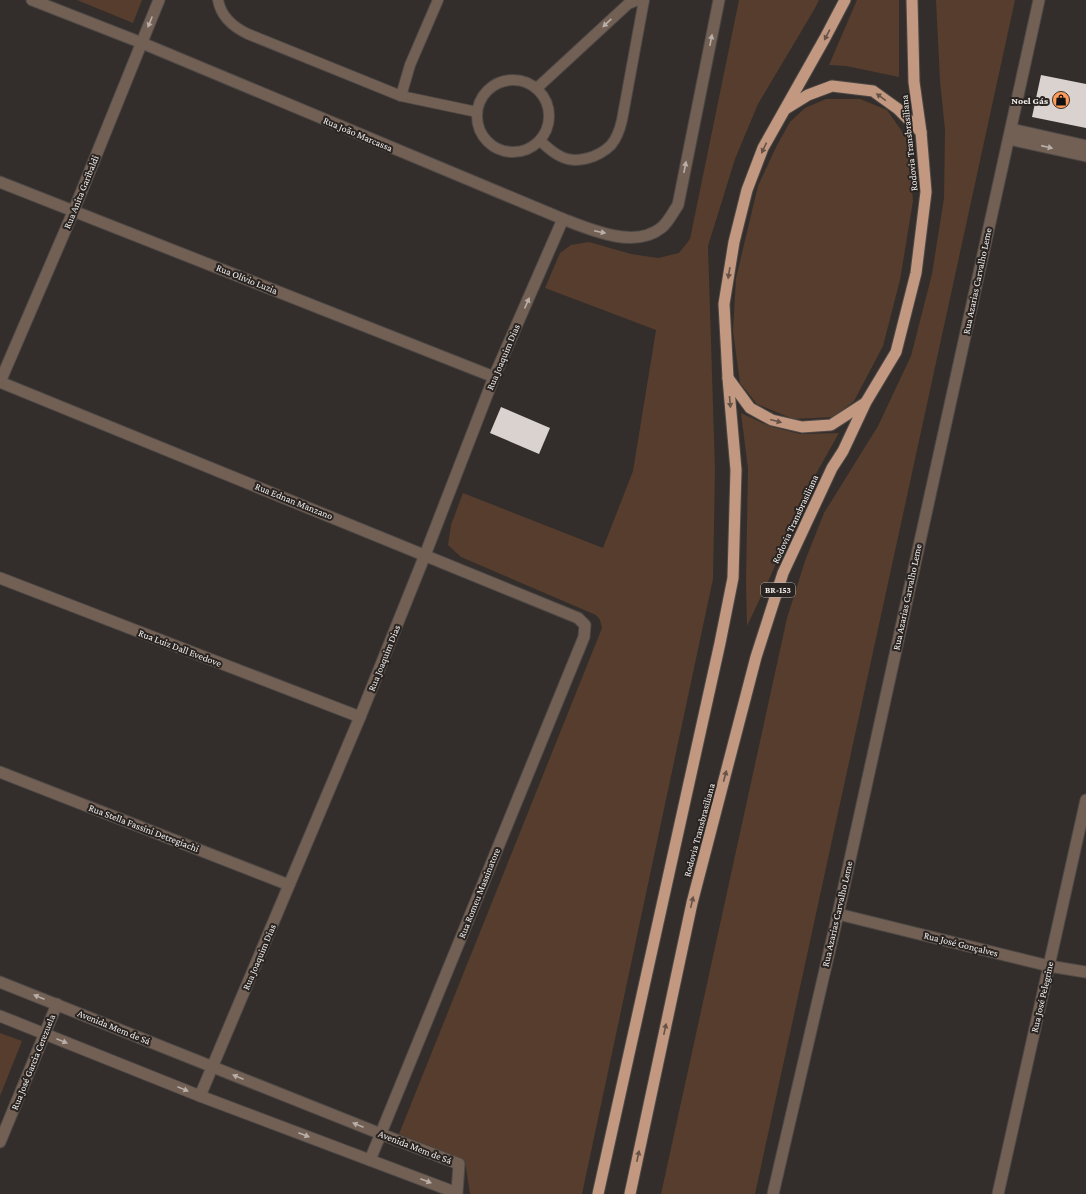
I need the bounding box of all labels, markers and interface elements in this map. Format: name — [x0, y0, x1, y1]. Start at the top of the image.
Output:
one-way arrow — [147, 16, 153, 28]
one-way arrow — [602, 19, 613, 28]
one-way arrow — [824, 29, 830, 40]
one-way arrow — [708, 34, 714, 46]
shop icon: Noel Gás — [1051, 90, 1071, 110]
one-way arrow — [876, 93, 887, 101]
street label: Rodovia Transbrasiliana — [898, 94, 920, 192]
place label: Noel Gás — [1011, 95, 1048, 106]
street label: Rua João Marcassa — [322, 114, 395, 154]
one-way arrow — [761, 143, 767, 154]
one-way arrow — [1040, 145, 1053, 151]
street label: Rua Anita Garibaldi — [61, 153, 101, 230]
one-way arrow — [683, 161, 689, 173]
street label: Rua Azarias Carvalho Leme — [960, 226, 994, 335]
one-way arrow — [594, 229, 606, 235]
street label: Rua Olívio Luzia — [215, 262, 280, 296]
one-way arrow — [726, 267, 732, 279]
one-way arrow — [524, 297, 530, 309]
street label: Rua Joaquim Dias — [484, 322, 522, 392]
one-way arrow — [727, 396, 733, 408]
one-way arrow — [771, 418, 783, 424]
street label: Rodovia Transbrasiliana — [770, 473, 821, 565]
street label: Rua Ednan Manzano — [254, 480, 334, 522]
street label: Rua Azarias Carvalho Leme — [890, 542, 924, 651]
road number: BR-153 — [761, 583, 795, 597]
street label: Rua Joaquim Dias — [366, 623, 402, 693]
street label: Rua Luiz Dall Evedove — [137, 627, 224, 669]
one-way arrow — [722, 769, 728, 781]
street label: Rodovia Transbrasiliana — [681, 782, 717, 878]
street label: Rua Stella Fassini Detregiachi — [87, 802, 201, 854]
street label: Rua Romeu Massinatore — [456, 846, 502, 940]
street label: Rua Azarias Carvalho Leme — [819, 859, 855, 968]
one-way arrow — [690, 895, 696, 908]
street label: Rua Joaquim Dias — [240, 922, 278, 992]
street label: Rua José Gonçalves — [923, 929, 999, 959]
street label: Rua José Pelegrine — [1029, 960, 1056, 1033]
one-way arrow — [33, 994, 45, 1000]
street label: Avenida Mem de Sá — [76, 1007, 152, 1047]
street label: Rua José Garcia Cerezuela — [9, 1012, 57, 1111]
one-way arrow — [663, 1023, 669, 1035]
one-way arrow — [57, 1038, 69, 1044]
one-way arrow — [231, 1073, 243, 1079]
one-way arrow — [177, 1086, 189, 1092]
one-way arrow — [352, 1122, 364, 1128]
street label: Avenida Mem de Sá — [377, 1128, 454, 1166]
one-way arrow — [299, 1132, 311, 1138]
one-way arrow — [636, 1150, 642, 1162]
one-way arrow — [420, 1179, 432, 1185]

